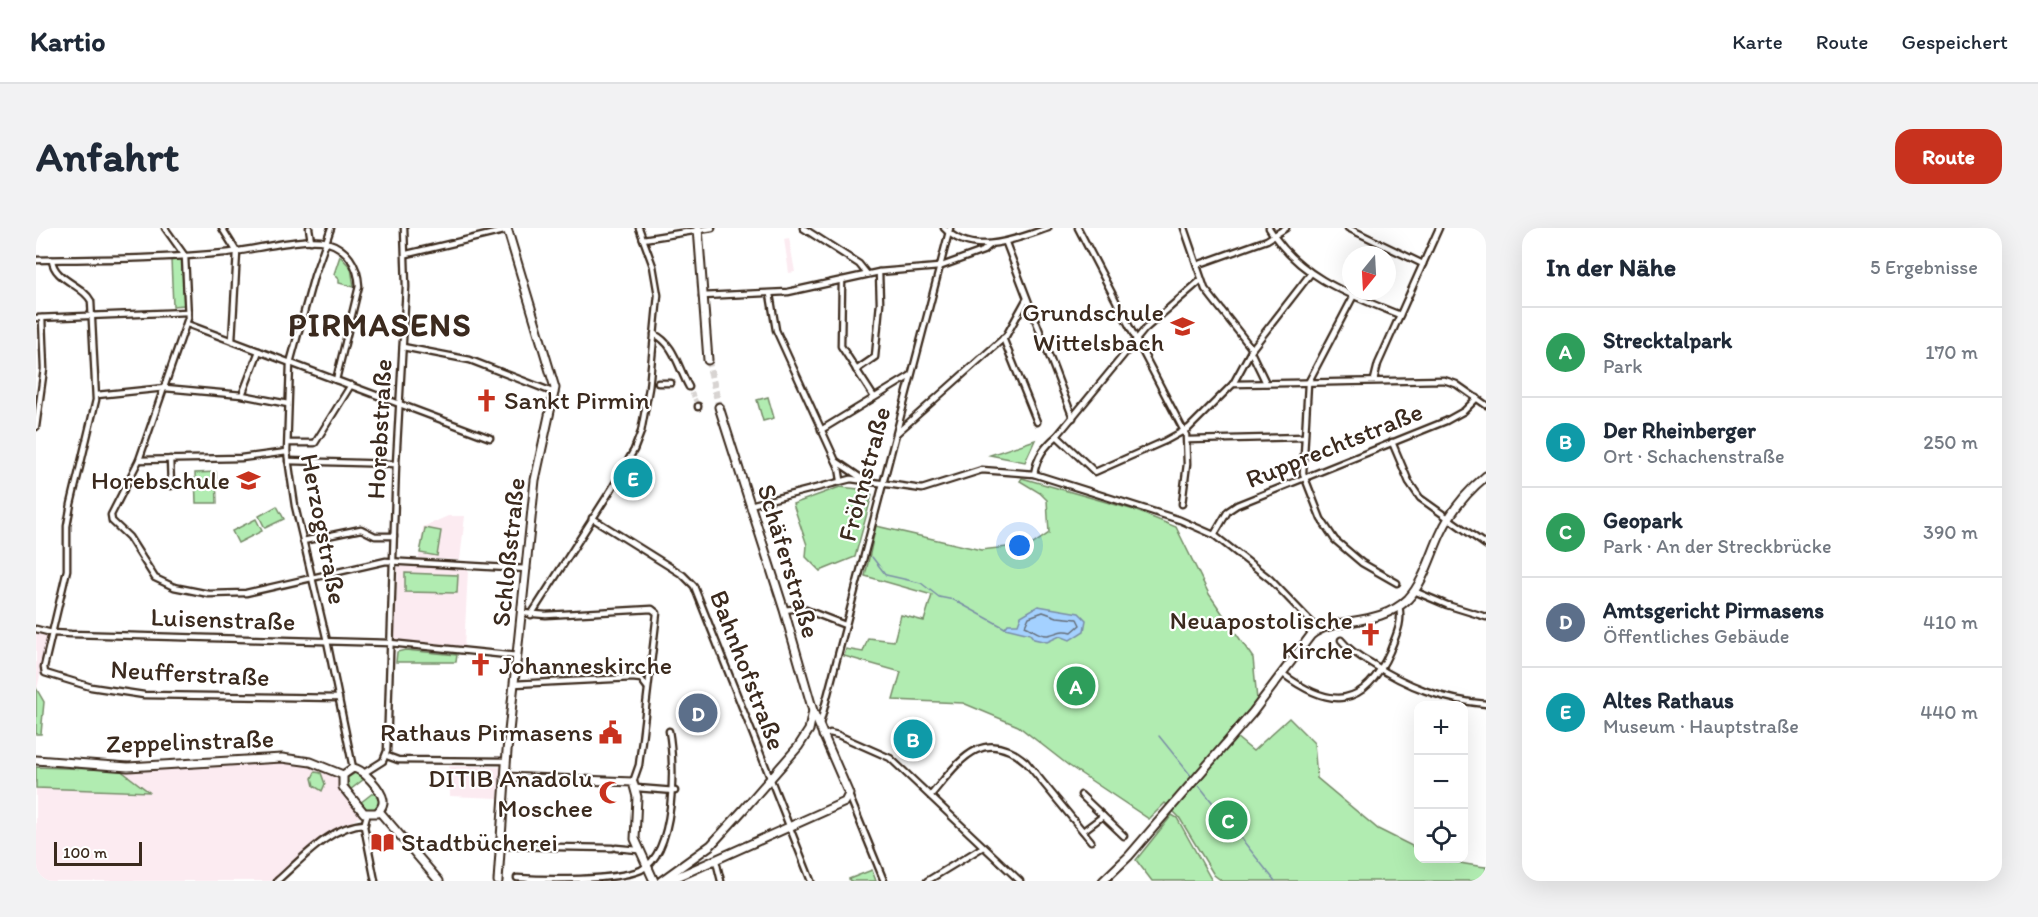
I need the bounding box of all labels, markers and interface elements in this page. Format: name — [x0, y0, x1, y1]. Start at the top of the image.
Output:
text: Kartio — [30, 24, 105, 58]
text: Karte — [1732, 29, 1783, 54]
text: Route — [1816, 29, 1869, 54]
text: Gespeichert — [1902, 29, 2008, 54]
button: Route — [1895, 129, 2002, 184]
text: Anfahrt — [36, 131, 179, 182]
north arrow — [1342, 246, 1396, 300]
text: In der Nähe — [1546, 251, 1676, 283]
text: 5 Ergebnisse — [1870, 255, 1978, 279]
place label: Grundschule Wittelsbach — [1022, 296, 1164, 358]
district label: PIRMASENS — [288, 306, 472, 344]
school or university icon: Grundschule Wittelsbach — [1169, 314, 1195, 340]
text: Strecktalpark — [1603, 327, 1732, 354]
text: A — [1559, 340, 1572, 364]
text: 170 m — [1925, 340, 1978, 364]
text: Park — [1603, 354, 1642, 378]
street label: Horebstraße — [359, 358, 399, 500]
place label: Sankt Pirmin — [504, 384, 650, 416]
church icon: Sankt Pirmin — [473, 387, 499, 413]
street label: Rupprechtstraße — [1241, 395, 1427, 495]
street label: Fröhnstraße — [831, 403, 897, 545]
text: Der Rheinberger — [1603, 417, 1756, 444]
text: B — [1559, 430, 1572, 454]
text: 250 m — [1923, 430, 1978, 454]
text: Ort · Schachenstraße — [1603, 444, 1785, 468]
street label: Herzogstraße — [294, 451, 354, 607]
pin: E — [614, 456, 652, 500]
place label: Horebschule — [91, 464, 230, 496]
school or university icon: Horebschule — [235, 467, 261, 493]
street label: Schloßstraße — [484, 476, 532, 628]
street label: Schäferstraße — [750, 480, 828, 642]
text: Geopark — [1603, 507, 1683, 534]
text: C — [1559, 520, 1572, 544]
text: 390 m — [1923, 520, 1978, 544]
your location — [1005, 531, 1034, 560]
text: Park · An der Streckbrücke — [1603, 534, 1831, 558]
street label: Bahnhofstraße — [703, 586, 793, 754]
text: Amtsgericht Pirmasens — [1603, 597, 1824, 624]
street label: Luisenstraße — [150, 600, 296, 638]
place label: Neuapostolische Kirche — [1170, 604, 1353, 666]
text: D — [1559, 610, 1572, 634]
text: 410 m — [1923, 610, 1978, 634]
church icon: Neuapostolische Kirche — [1358, 622, 1384, 648]
text: Öffentliches Gebäude — [1603, 624, 1789, 648]
place label: Johanneskirche — [499, 649, 672, 681]
church icon: Johanneskirche — [468, 652, 494, 678]
street label: Neufferstraße — [110, 653, 270, 693]
pin: A — [1056, 664, 1096, 708]
text: Altes Rathaus — [1603, 687, 1734, 714]
pin: D — [678, 690, 718, 736]
text: E — [1560, 700, 1571, 724]
text: 440 m — [1920, 700, 1978, 724]
map controls — [1414, 701, 1468, 863]
button: + — [1414, 701, 1468, 755]
text: Museum · Hauptstraße — [1603, 714, 1799, 738]
place label: Rathaus Pirmasens — [380, 716, 593, 748]
pin: B — [894, 716, 932, 762]
public building icon: Rathaus Pirmasens — [598, 719, 624, 745]
street label: Zeppelinstraße — [105, 722, 275, 760]
button: − — [1414, 755, 1468, 809]
place label: DITIB Anadolu Moschee — [428, 762, 593, 824]
mosque icon: DITIB Anadolu Moschee — [598, 780, 624, 806]
pin: C — [1208, 798, 1248, 842]
button: locate — [1414, 809, 1468, 863]
place label: Stadtbücherei — [401, 826, 558, 858]
library icon: Stadtbücherei — [370, 829, 396, 855]
scale bar — [54, 839, 142, 866]
text: 100 m — [63, 843, 107, 862]

